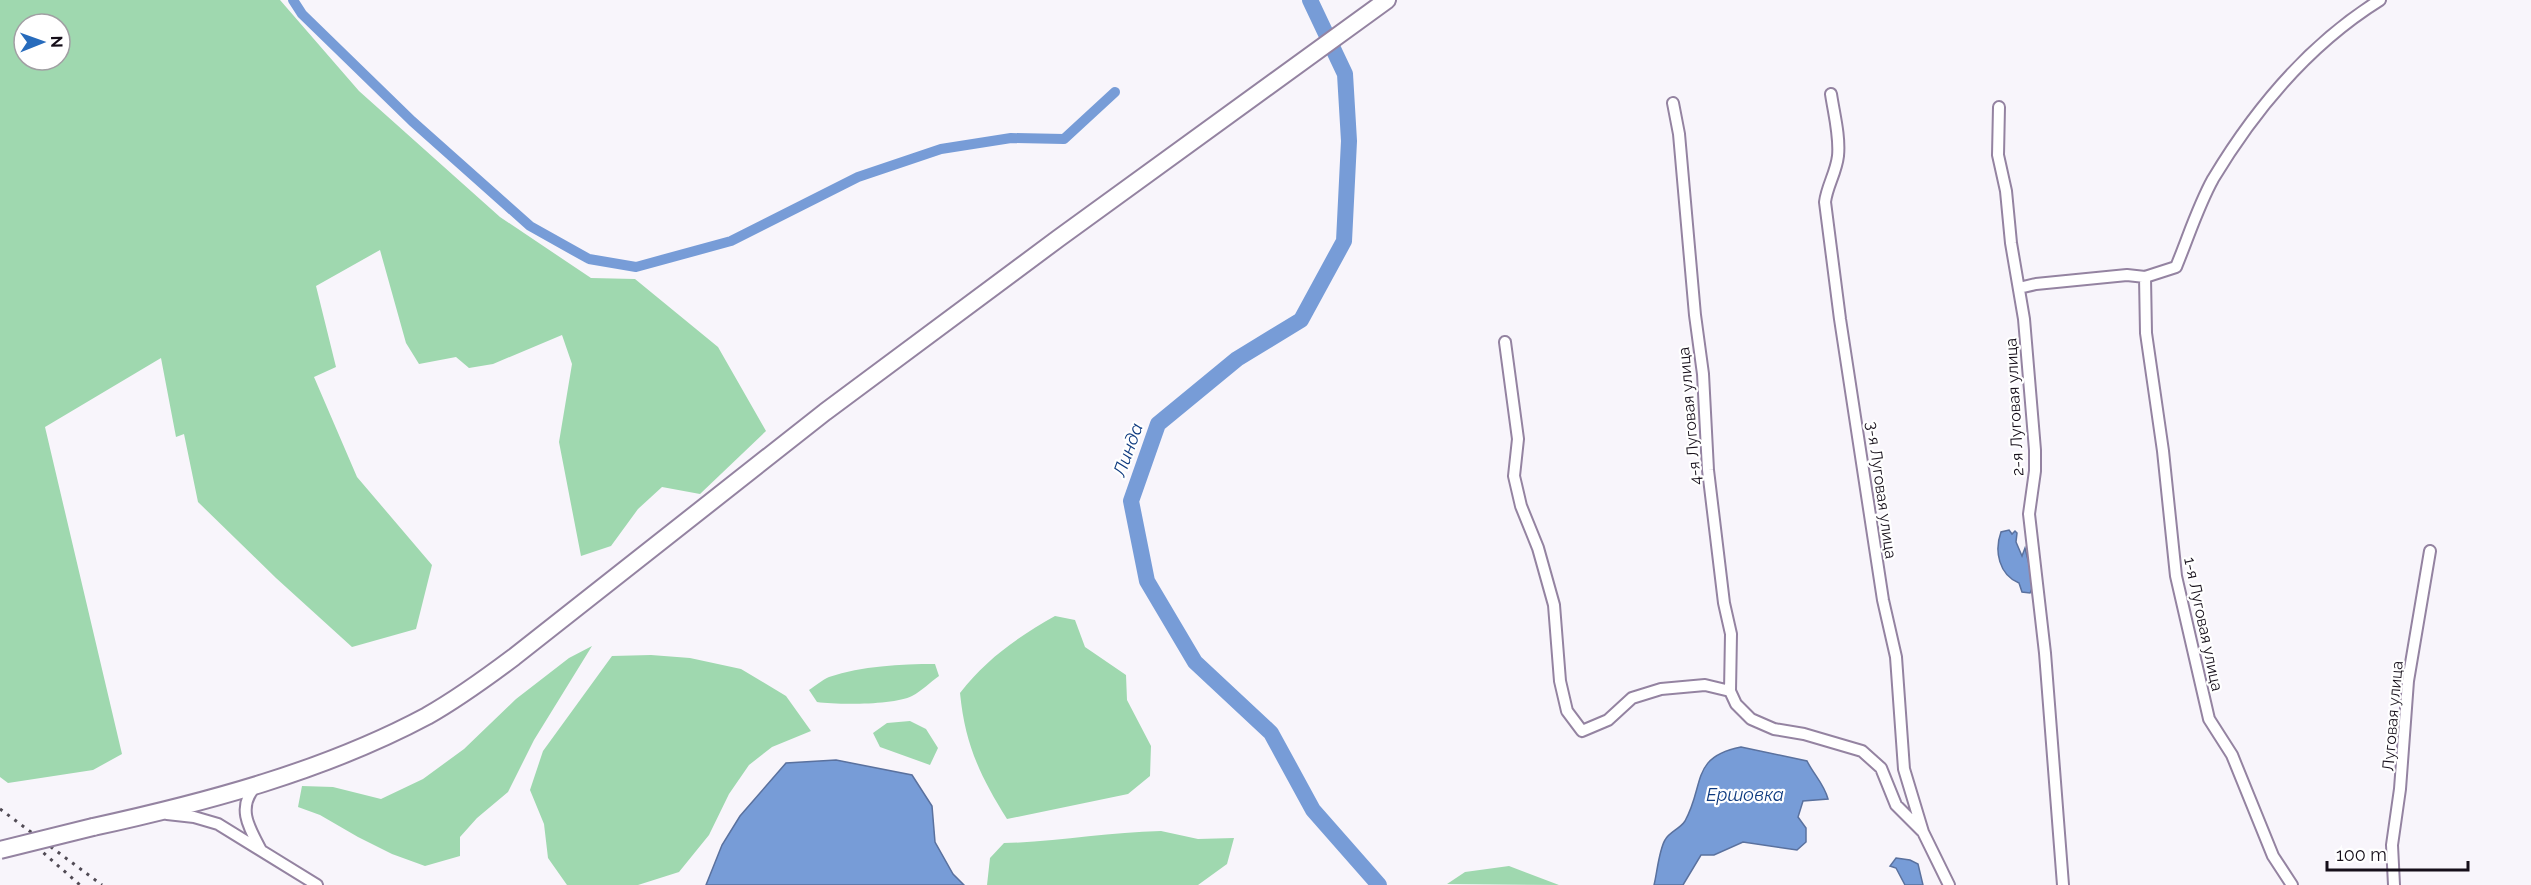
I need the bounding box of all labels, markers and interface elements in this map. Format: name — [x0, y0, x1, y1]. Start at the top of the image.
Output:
north arrow — [12, 12, 72, 72]
text: N — [47, 35, 66, 48]
street label: 2-я Луговая улица — [2001, 337, 2028, 477]
street label: 4-я Луговая улица — [1674, 346, 1705, 486]
water label: Линда — [1108, 420, 1147, 480]
street label: 3-я Луговая улица — [1862, 420, 1901, 560]
street label: 1-я Луговая улица — [2180, 555, 2227, 693]
street label: Луговая улица — [2378, 660, 2407, 772]
water label: Ершовка — [1706, 784, 1784, 805]
scale bar — [2327, 834, 2468, 872]
text: 100 m — [2336, 844, 2387, 865]

